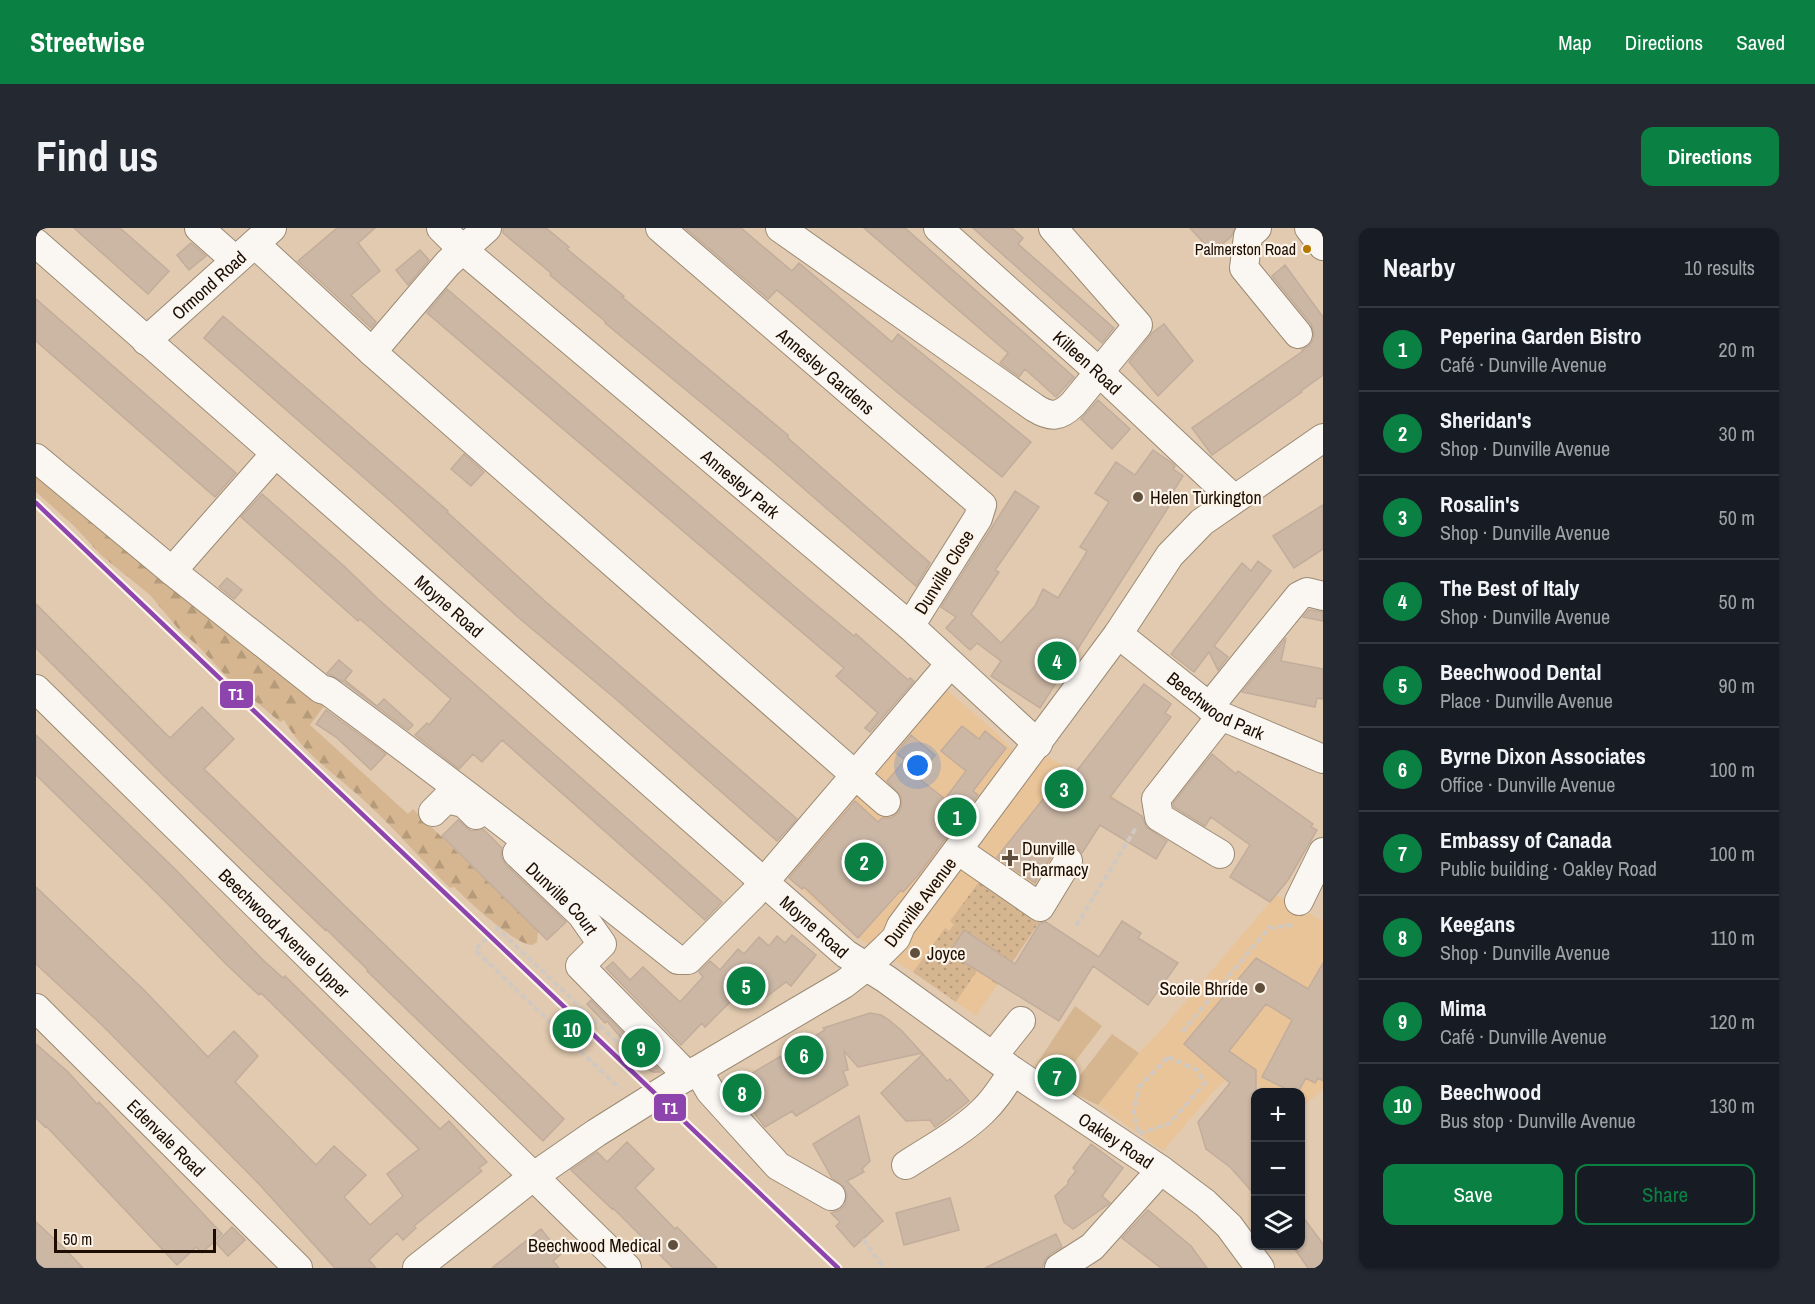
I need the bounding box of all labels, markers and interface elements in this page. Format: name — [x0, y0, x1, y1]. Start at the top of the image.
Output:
text: Streetwise — [30, 23, 145, 61]
text: Map — [1558, 28, 1592, 57]
text: Directions — [1625, 28, 1703, 57]
text: Saved — [1736, 28, 1785, 57]
button: Directions — [1641, 127, 1779, 186]
text: Find us — [36, 128, 158, 184]
place label: Palmerston Road — [1195, 238, 1296, 260]
marker: Palmerston Road — [1301, 243, 1313, 255]
street label: Ormond Road — [166, 245, 251, 325]
text: Nearby — [1383, 250, 1455, 285]
text: 10 results — [1684, 254, 1755, 281]
street label: Annesley Gardens — [771, 321, 880, 420]
text: Peperina Garden Bistro — [1440, 321, 1642, 351]
street label: Killeen Road — [1048, 324, 1127, 400]
text: 1 — [1398, 336, 1407, 363]
text: 20 m — [1719, 336, 1755, 363]
text: Café · Dunville Avenue — [1440, 351, 1607, 378]
text: Sheridan's — [1440, 405, 1532, 435]
text: 2 — [1398, 420, 1407, 447]
text: 30 m — [1719, 420, 1755, 447]
text: Shop · Dunville Avenue — [1440, 435, 1610, 462]
street label: Annesley Park — [695, 443, 786, 524]
place label: Helen Turkington — [1150, 485, 1262, 510]
text: Rosalin's — [1440, 489, 1520, 519]
marker: Helen Turkington — [1131, 490, 1145, 504]
text: 3 — [1398, 504, 1407, 531]
text: 50 m — [1719, 504, 1755, 531]
text: Shop · Dunville Avenue — [1440, 519, 1610, 546]
street label: Dunville Close — [908, 525, 980, 619]
street label: Moyne Road — [410, 569, 489, 643]
text: The Best of Italy — [1440, 573, 1579, 603]
text: 4 — [1398, 588, 1407, 615]
text: 50 m — [1719, 588, 1755, 615]
text: Shop · Dunville Avenue — [1440, 603, 1610, 630]
pin: 4 — [1038, 638, 1076, 684]
text: Beechwood Dental — [1440, 657, 1601, 687]
street label: Beechwood Park — [1162, 665, 1269, 746]
text: 5 — [1398, 672, 1407, 699]
text: 90 m — [1719, 672, 1755, 699]
line badge: T1 — [219, 680, 254, 709]
text: T1 — [228, 683, 244, 705]
text: Place · Dunville Avenue — [1440, 687, 1613, 714]
text: Byrne Dixon Associates — [1440, 741, 1646, 771]
your location — [903, 751, 932, 780]
text: 6 — [1398, 756, 1407, 783]
text: 100 m — [1709, 756, 1755, 783]
pin: 3 — [1044, 766, 1084, 812]
text: Office · Dunville Avenue — [1440, 771, 1615, 798]
pin: 1 — [938, 794, 976, 840]
text: Embassy of Canada — [1440, 825, 1611, 855]
place label: Dunville Pharmacy — [1022, 836, 1089, 882]
pin: 2 — [844, 840, 884, 884]
text: 7 — [1398, 840, 1407, 867]
text: 100 m — [1709, 840, 1755, 867]
marker: Dunville Pharmacy — [1003, 851, 1017, 865]
street label: Dunville Avenue — [878, 852, 962, 952]
text: Public building · Oakley Road — [1440, 855, 1657, 882]
street label: Dunville Court — [521, 856, 604, 940]
street label: Beechwood Avenue Upper — [213, 862, 356, 1003]
street label: Moyne Road — [775, 889, 854, 963]
text: Keegans — [1440, 909, 1515, 939]
text: 8 — [1398, 924, 1407, 951]
text: 110 m — [1711, 924, 1755, 951]
text: Shop · Dunville Avenue — [1440, 939, 1610, 966]
place label: Joyce — [927, 941, 966, 966]
marker: Joyce — [908, 946, 922, 960]
pin: 5 — [726, 964, 766, 1008]
place label: Scoile Bhríde — [1159, 976, 1248, 1001]
marker: Scoile Bhríde — [1253, 981, 1267, 995]
text: Mima — [1440, 993, 1486, 1023]
pin: 10 — [552, 1006, 592, 1052]
text: 9 — [1398, 1008, 1407, 1035]
text: 120 m — [1709, 1008, 1755, 1035]
text: Café · Dunville Avenue — [1440, 1023, 1607, 1050]
pin: 9 — [622, 1026, 660, 1070]
pin: 6 — [784, 1032, 824, 1078]
pin: 7 — [1038, 1054, 1076, 1100]
pin: 8 — [722, 1070, 762, 1116]
text: Beechwood — [1440, 1077, 1541, 1107]
map controls — [1251, 1088, 1305, 1250]
button: + — [1251, 1088, 1305, 1142]
text: 10 — [1393, 1092, 1412, 1119]
text: 130 m — [1709, 1092, 1755, 1119]
street label: Edenvale Road — [122, 1093, 211, 1182]
line badge: T1 — [653, 1093, 687, 1122]
text: T1 — [662, 1097, 678, 1119]
street label: Oakley Road — [1074, 1106, 1159, 1174]
text: Bus stop · Dunville Avenue — [1440, 1107, 1636, 1134]
button: − — [1251, 1142, 1305, 1196]
button: Save — [1383, 1164, 1563, 1225]
button: Share — [1575, 1164, 1755, 1225]
button: layers — [1251, 1196, 1305, 1250]
scale bar — [54, 1226, 216, 1254]
text: 50 m — [63, 1228, 92, 1250]
place label: Beechwood Medical — [528, 1233, 661, 1258]
marker: Beechwood Medical — [666, 1238, 680, 1252]

